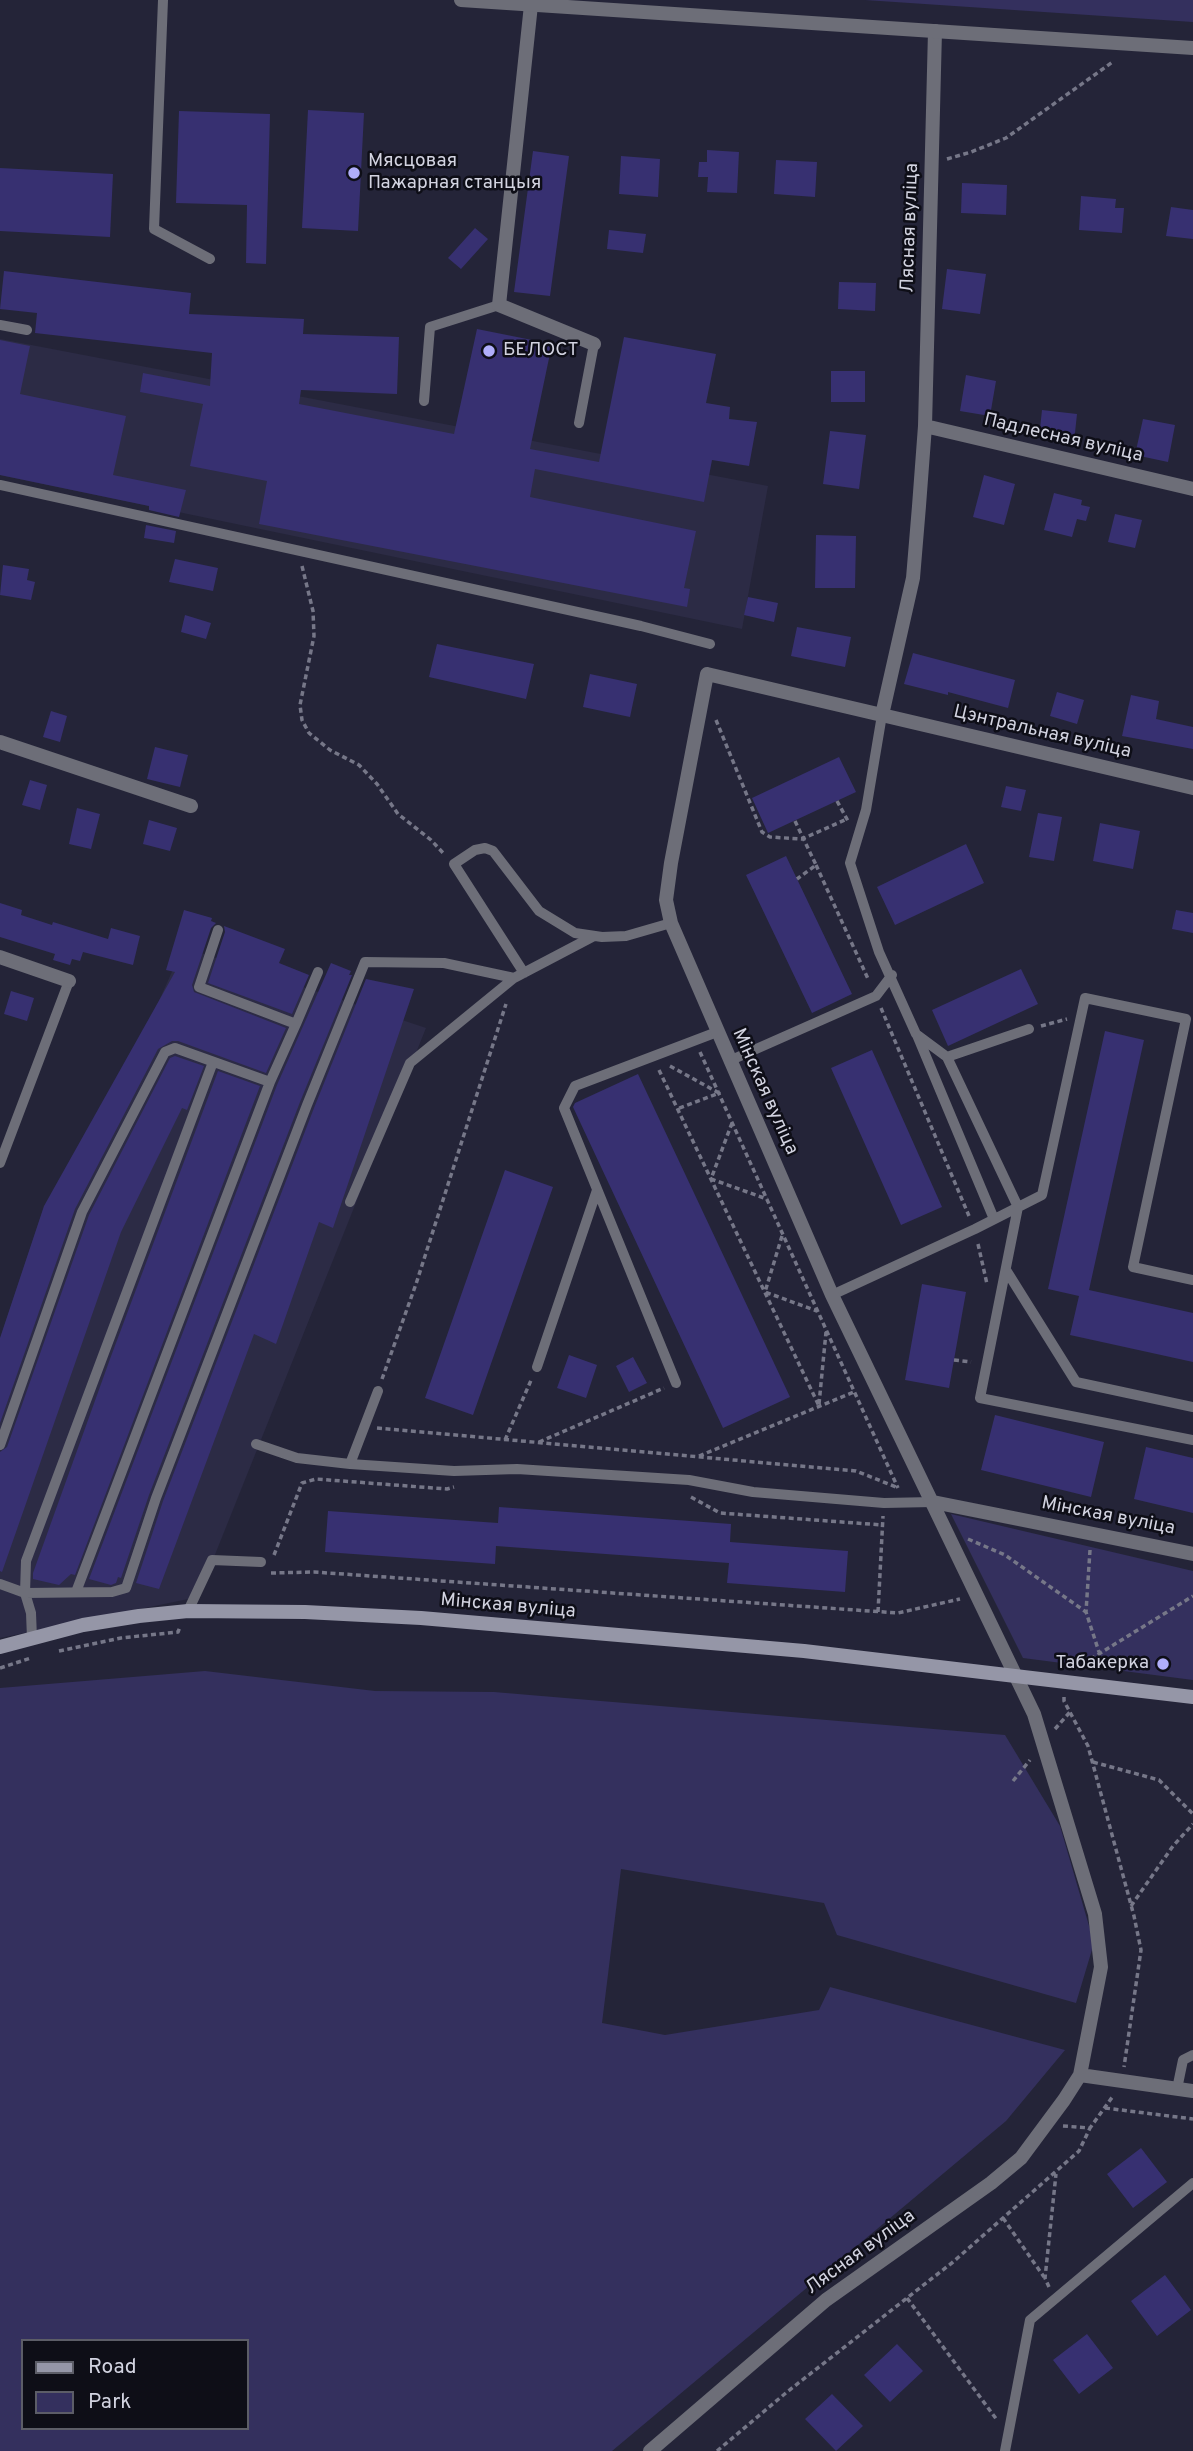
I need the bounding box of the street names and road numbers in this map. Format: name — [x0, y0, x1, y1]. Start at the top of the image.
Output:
street label: Лясная вуліца — [897, 163, 925, 293]
street label: Падлесная вуліца — [981, 410, 1145, 468]
street label: Цэнтральная вуліца — [951, 701, 1133, 765]
street label: Мінская вуліца — [726, 1025, 802, 1159]
street label: Мінская вуліца — [1039, 1493, 1177, 1541]
street label: Мінская вуліца — [439, 1590, 577, 1624]
street label: Лясная вуліца — [802, 2206, 920, 2300]

